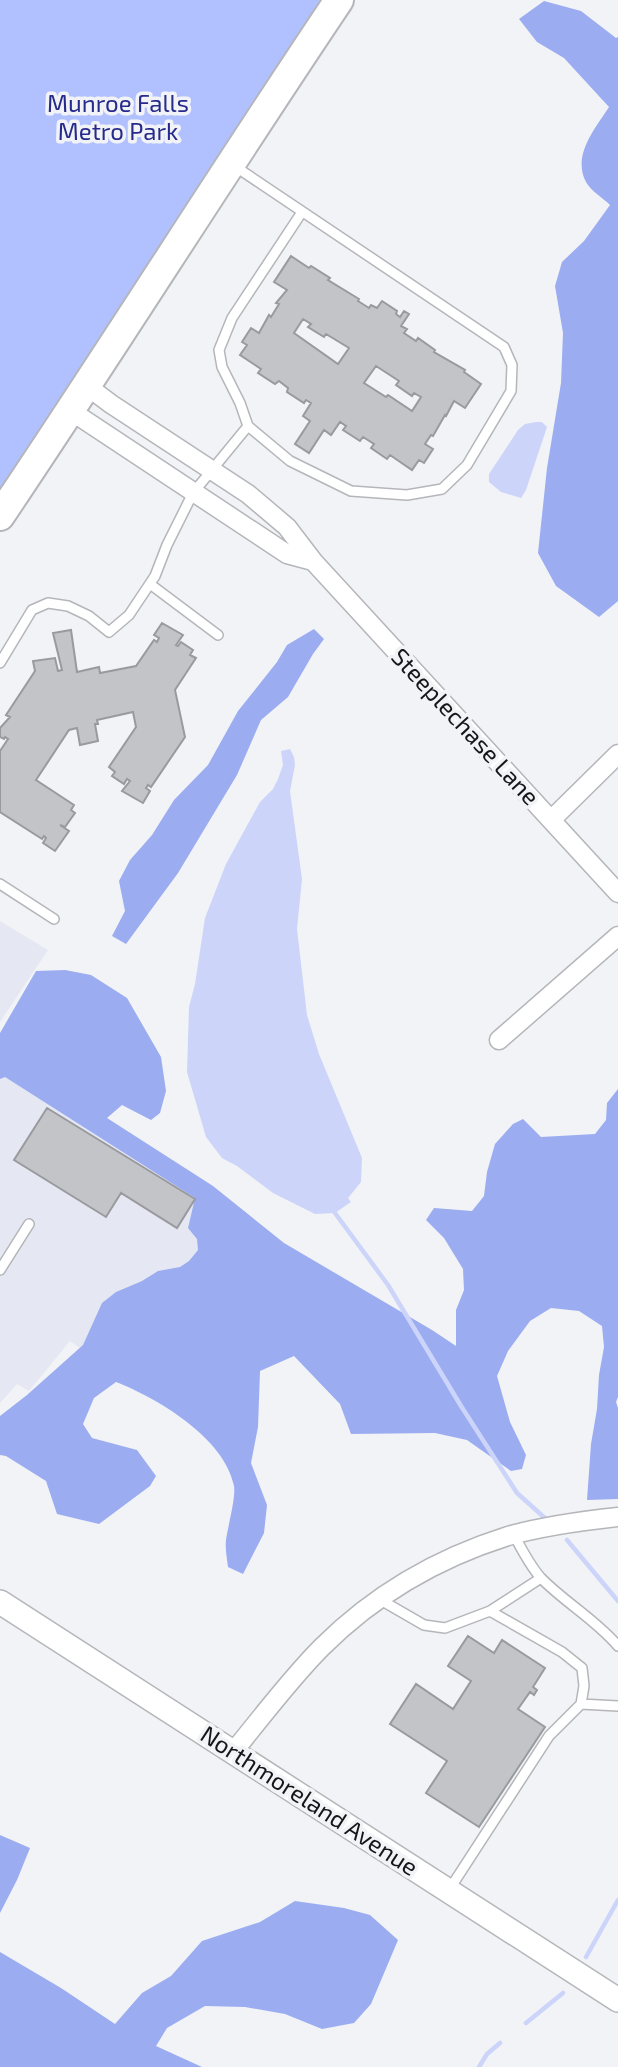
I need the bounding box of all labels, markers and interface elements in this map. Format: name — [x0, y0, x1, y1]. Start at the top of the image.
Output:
park label: Munroe Falls Metro Park — [47, 88, 189, 145]
street label: Steeplechase Lane — [386, 642, 546, 810]
street label: Northmoreland Avenue — [196, 1719, 424, 1881]

